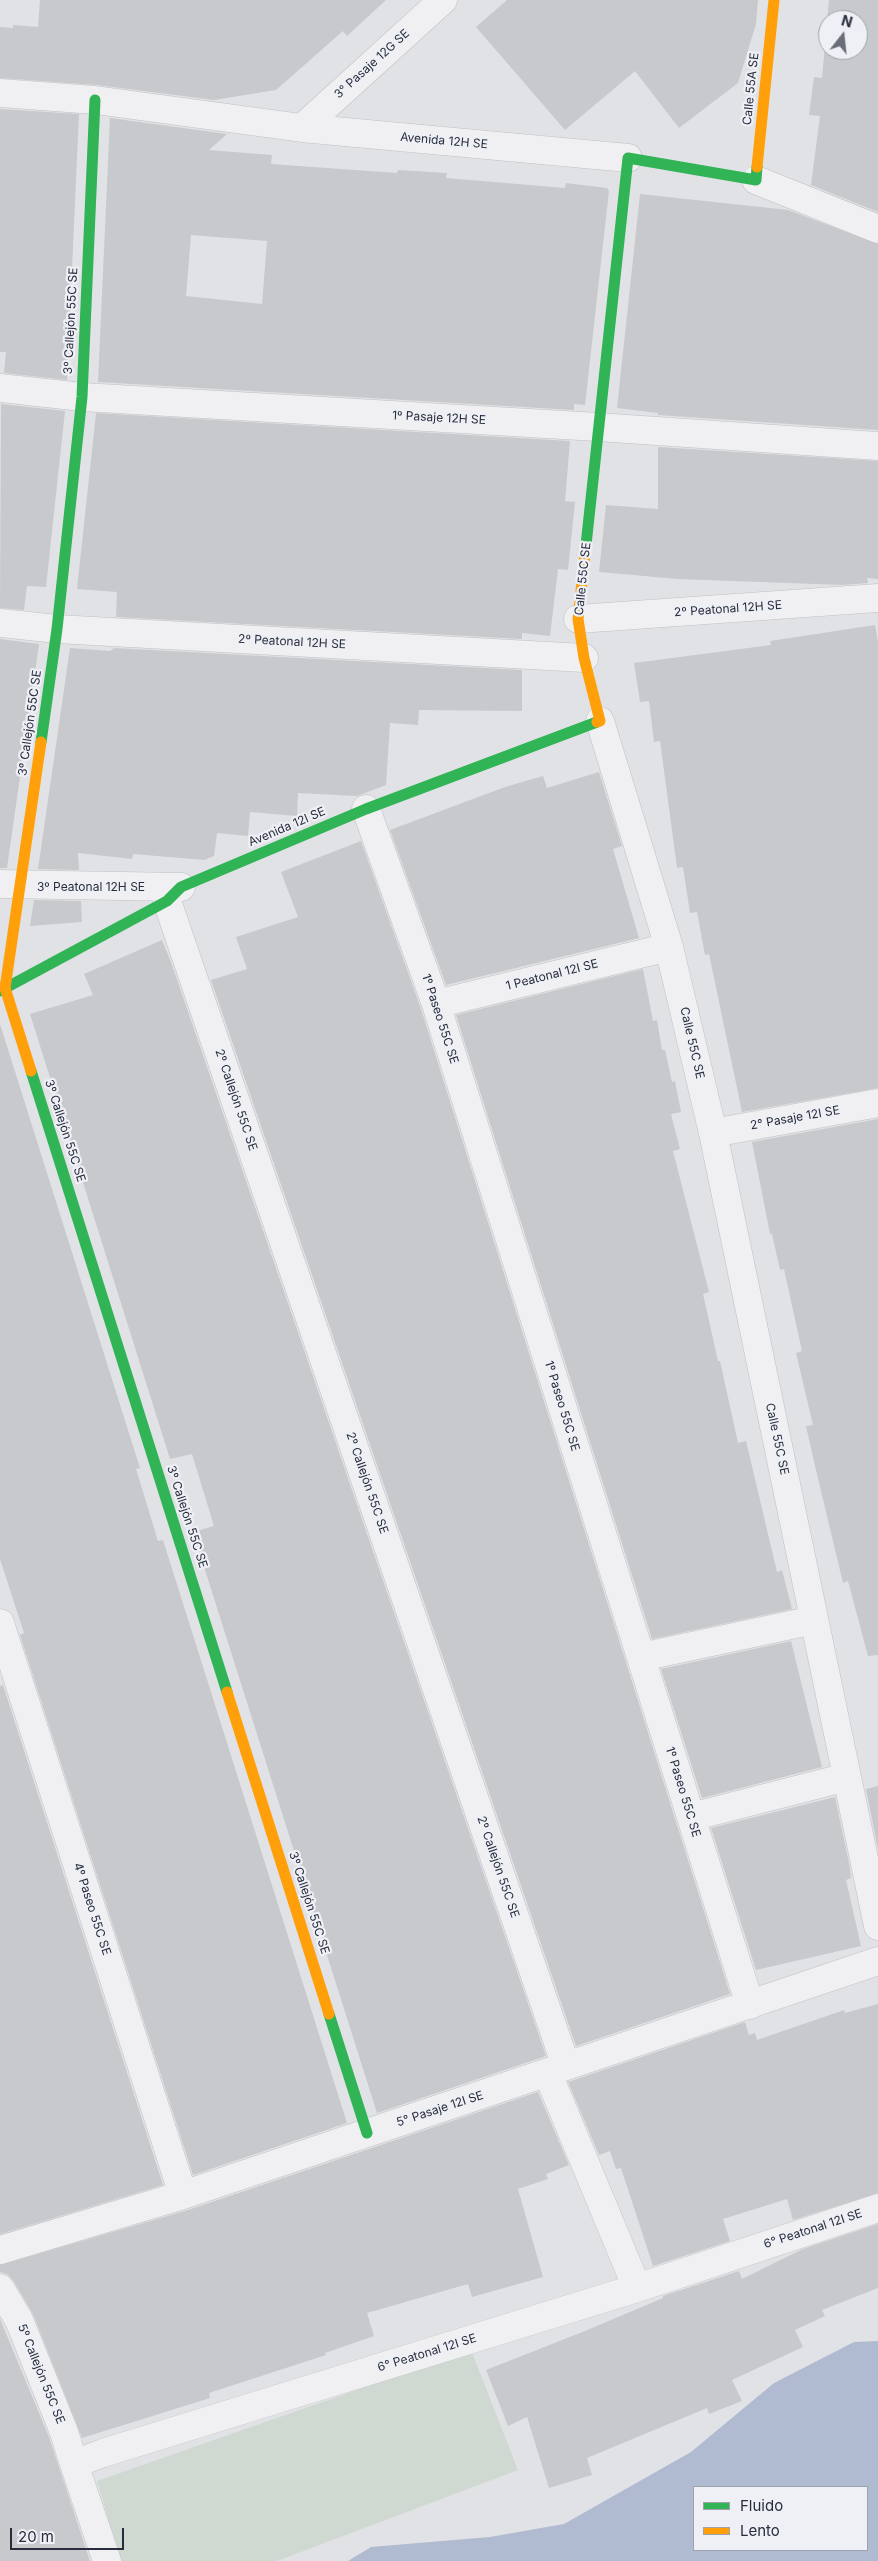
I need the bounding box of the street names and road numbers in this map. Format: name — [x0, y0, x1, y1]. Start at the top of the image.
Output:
street label: 3° Pasaje 12G SE — [331, 26, 413, 102]
street label: Calle 55A SE — [740, 52, 762, 126]
street label: Avenida 12H SE — [400, 130, 488, 152]
street label: 3º Callejón 55C SE — [61, 267, 81, 375]
street label: 1º Pasaje 12H SE — [392, 408, 486, 428]
street label: Calle 55C SE — [572, 542, 594, 616]
street label: 2º Peatonal 12H SE — [674, 598, 782, 620]
street label: 2º Peatonal 12H SE — [238, 632, 346, 652]
street label: 3º Callejón 55C SE — [15, 669, 45, 777]
street label: Avenida 12I SE — [246, 804, 328, 850]
street label: 3º Peatonal 12H SE — [37, 880, 145, 894]
street label: 1 Peatonal 12I SE — [504, 957, 600, 993]
street label: 1º Paseo 55C SE — [419, 972, 461, 1066]
street label: Calle 55C SE — [677, 1006, 707, 1080]
street label: 2º Callejón 55C SE — [212, 1047, 260, 1153]
street label: 3º Callejón 55C SE — [42, 1078, 88, 1184]
street label: 2° Pasaje 12I SE — [749, 1103, 841, 1133]
street label: 1º Paseo 55C SE — [541, 1359, 583, 1453]
street label: Calle 55C SE — [762, 1402, 792, 1476]
street label: 2º Callejón 55C SE — [343, 1430, 391, 1536]
street label: 3º Callejón 55C SE — [164, 1464, 210, 1570]
street label: 1º Paseo 55C SE — [662, 1745, 704, 1839]
street label: 2º Callejón 55C SE — [474, 1814, 522, 1920]
street label: 3º Callejón 55C SE — [286, 1850, 332, 1956]
street label: 4º Paseo 55C SE — [70, 1861, 114, 1957]
street label: 5° Pasaje 12I SE — [395, 2088, 485, 2130]
street label: 6° Peatonal 12I SE — [762, 2206, 864, 2252]
street label: 5º Callejón 55C SE — [14, 2322, 68, 2426]
street label: 6° Peatonal 12I SE — [376, 2331, 478, 2375]

